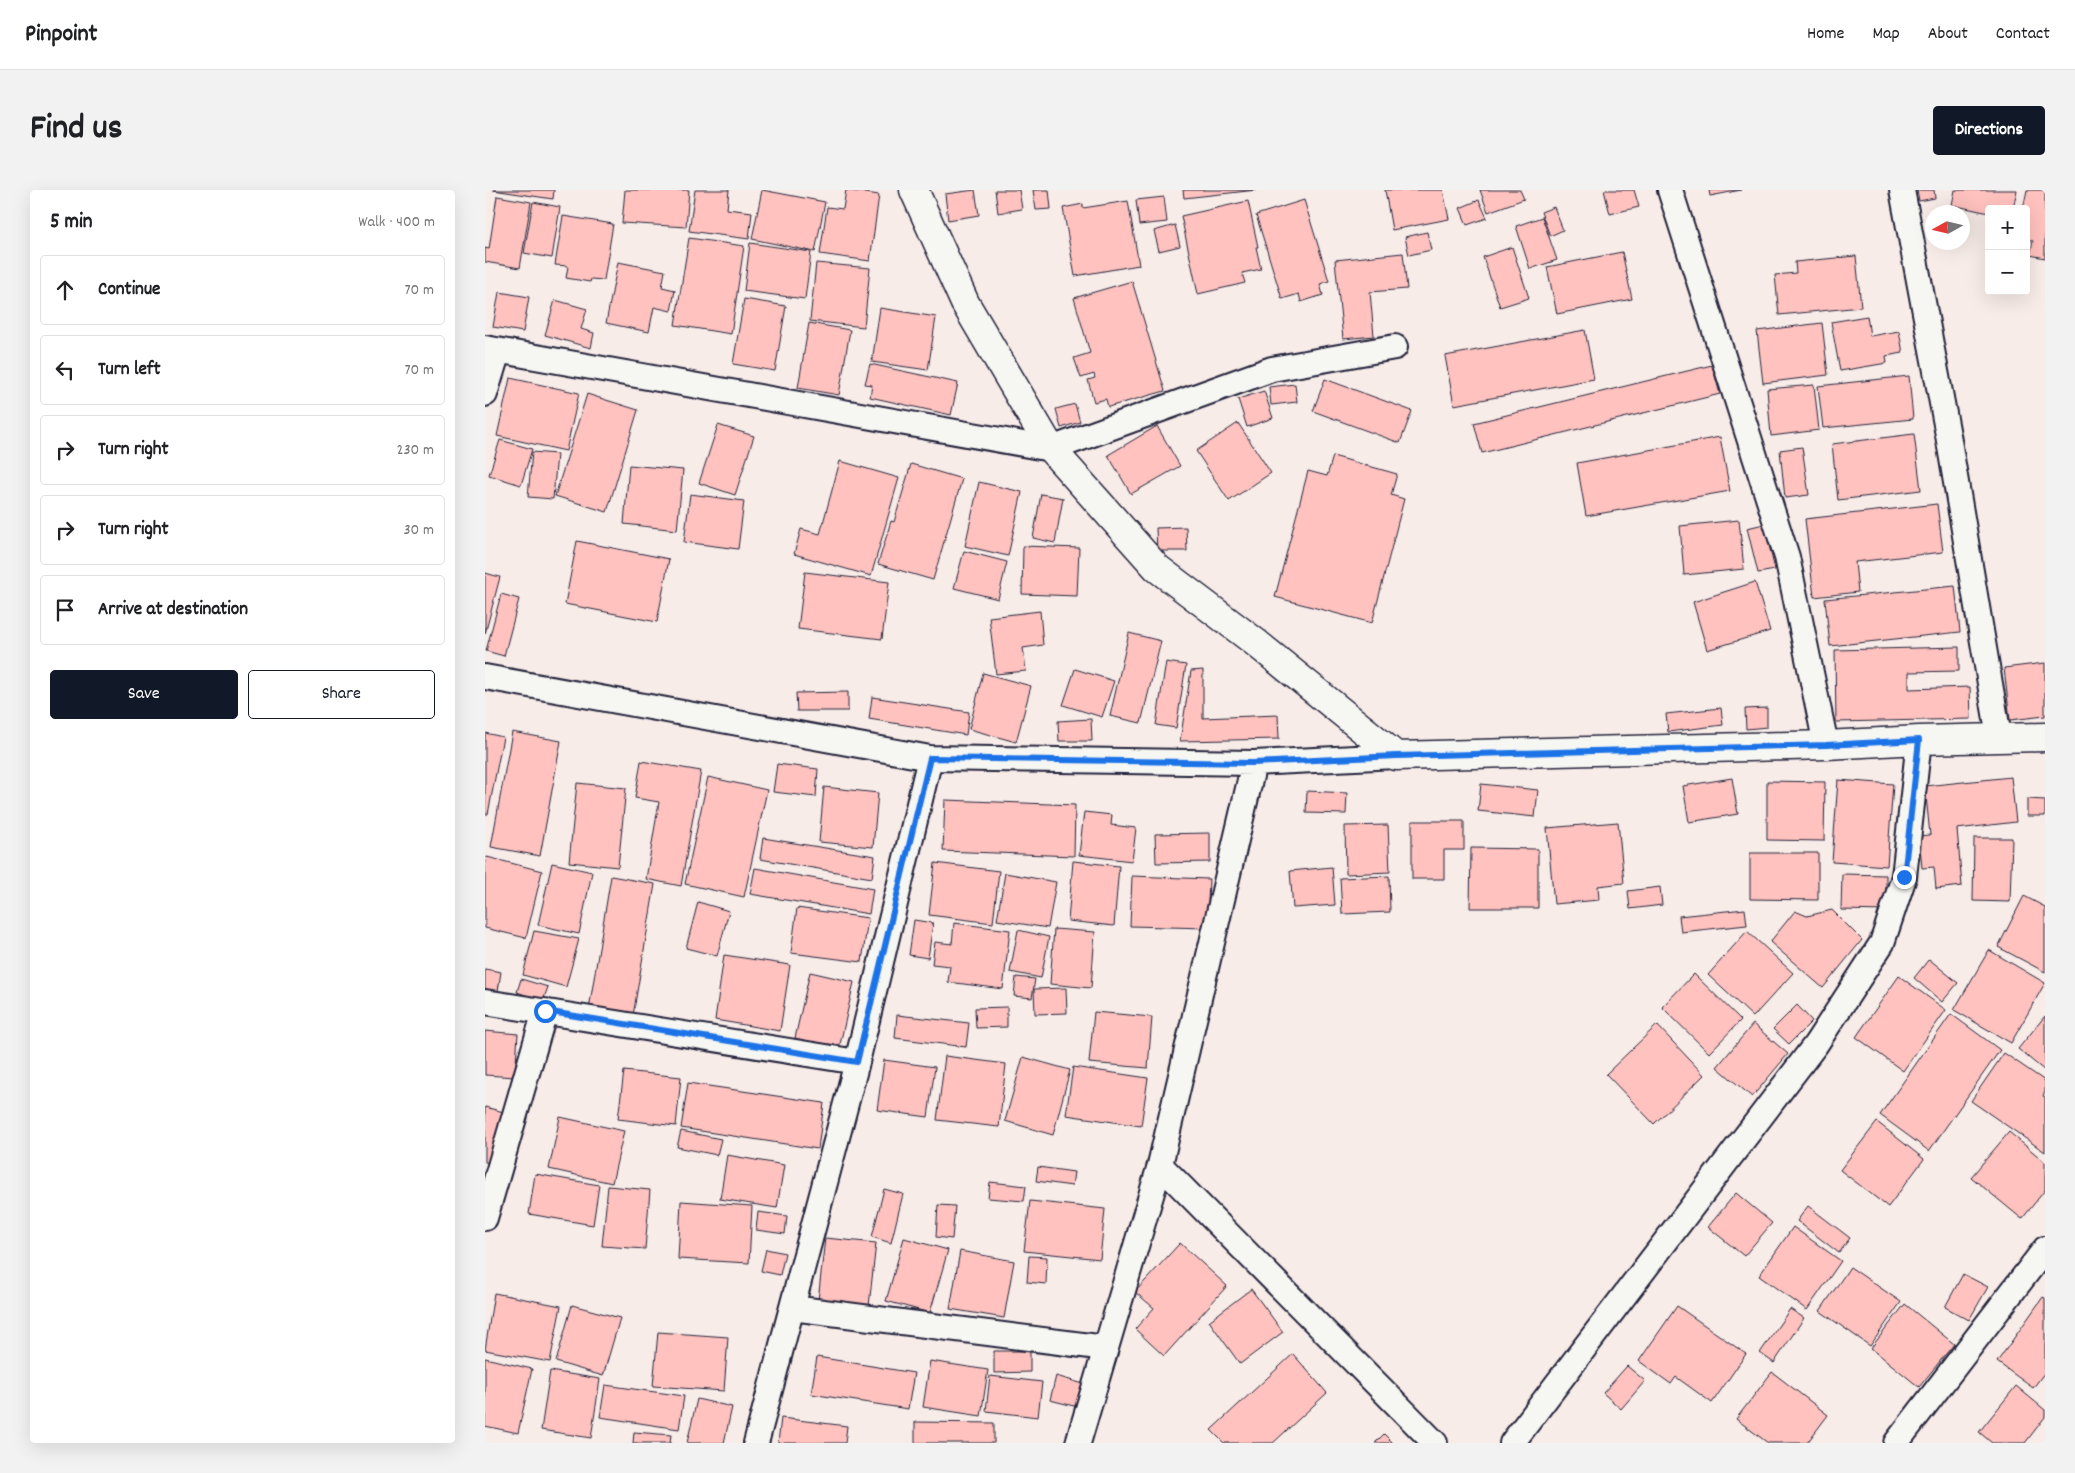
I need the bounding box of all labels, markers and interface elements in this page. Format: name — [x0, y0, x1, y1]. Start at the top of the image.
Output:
text: Pinpoint — [25, 18, 97, 52]
text: Home — [1807, 22, 1844, 47]
text: Map — [1872, 22, 1900, 47]
text: About — [1928, 22, 1968, 47]
text: Contact — [1996, 22, 2050, 47]
text: Find us — [30, 105, 122, 155]
button: Directions — [1933, 106, 2045, 155]
north arrow — [1925, 205, 1970, 250]
map controls — [1985, 205, 2030, 295]
button: + — [1985, 205, 2030, 250]
text: 5 min — [50, 208, 93, 238]
text: Walk · 400 m — [358, 211, 435, 234]
button: − — [1985, 250, 2030, 295]
icon: ahead — [51, 276, 79, 304]
text: Continue — [98, 277, 160, 304]
text: 70 m — [404, 279, 434, 302]
icon: left — [51, 356, 79, 384]
text: Turn left — [98, 357, 161, 384]
text: 70 m — [404, 359, 434, 382]
icon: right — [51, 436, 79, 464]
text: Turn right — [98, 437, 169, 464]
text: 230 m — [397, 439, 434, 462]
icon: right — [51, 516, 79, 544]
text: Turn right — [98, 517, 169, 544]
text: 30 m — [404, 519, 434, 542]
icon: arrive — [51, 596, 79, 624]
text: Arrive at destination — [98, 597, 248, 624]
button: Save — [50, 670, 238, 719]
button: Share — [248, 670, 435, 719]
route end — [1893, 866, 1916, 889]
route start — [534, 1000, 557, 1023]

